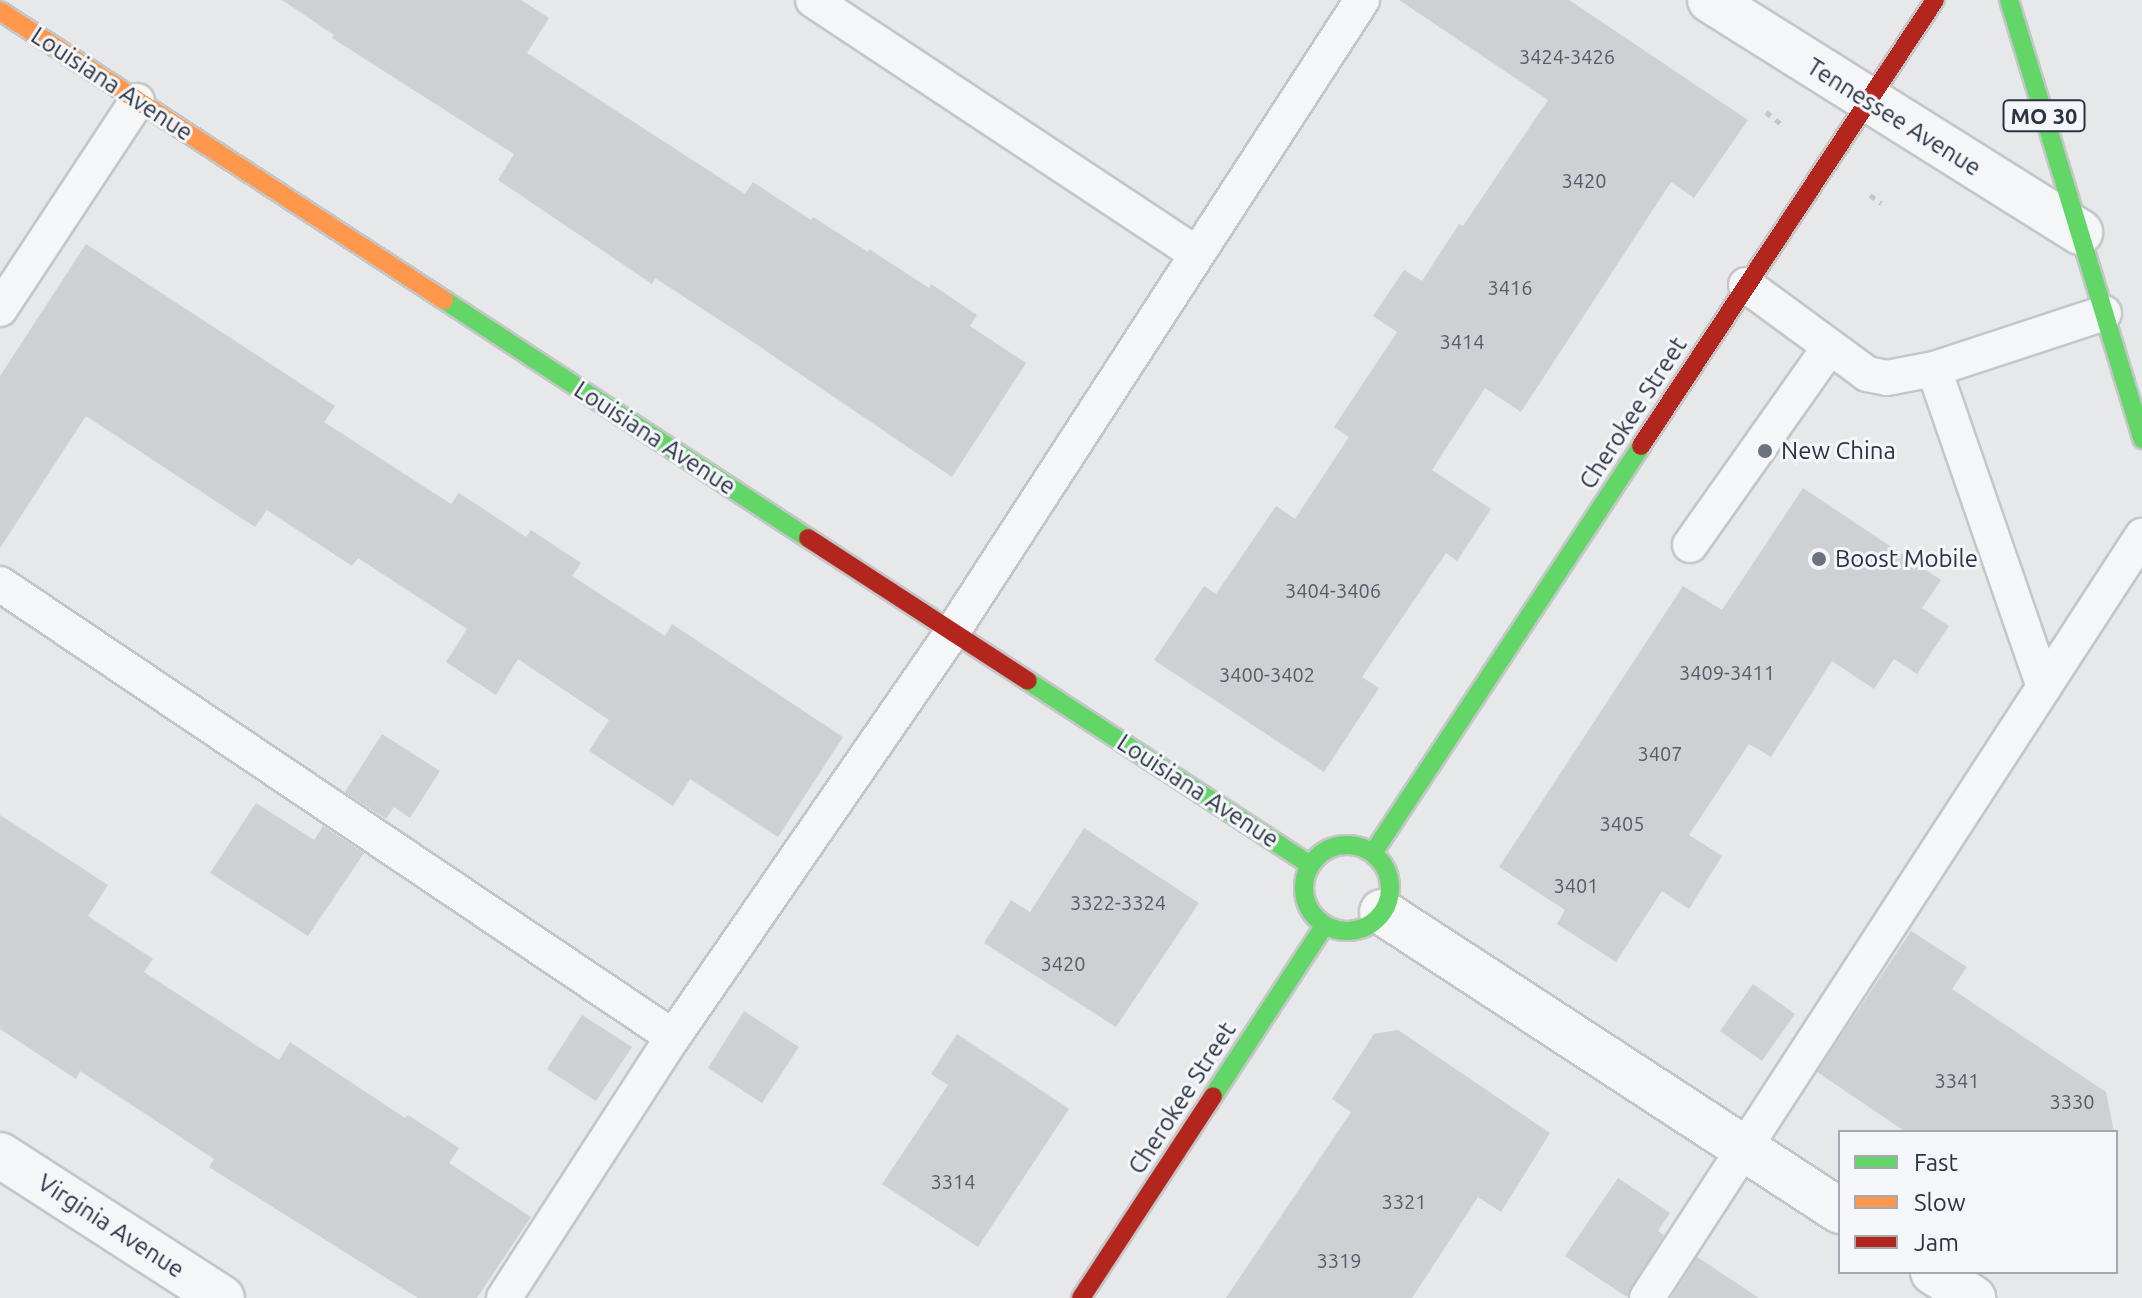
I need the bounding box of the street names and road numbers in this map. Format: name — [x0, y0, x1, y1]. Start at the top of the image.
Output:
street label: Louisiana Avenue — [26, 21, 198, 147]
street label: Tennessee Avenue — [1802, 52, 1986, 182]
road number: MO 30 — [2002, 98, 2086, 134]
street label: Cherokee Street — [1573, 332, 1693, 494]
street label: Louisiana Avenue — [569, 375, 741, 501]
street label: Louisiana Avenue — [1112, 728, 1284, 854]
street label: Cherokee Street — [1122, 1017, 1242, 1179]
street label: Virginia Avenue — [32, 1168, 190, 1284]

